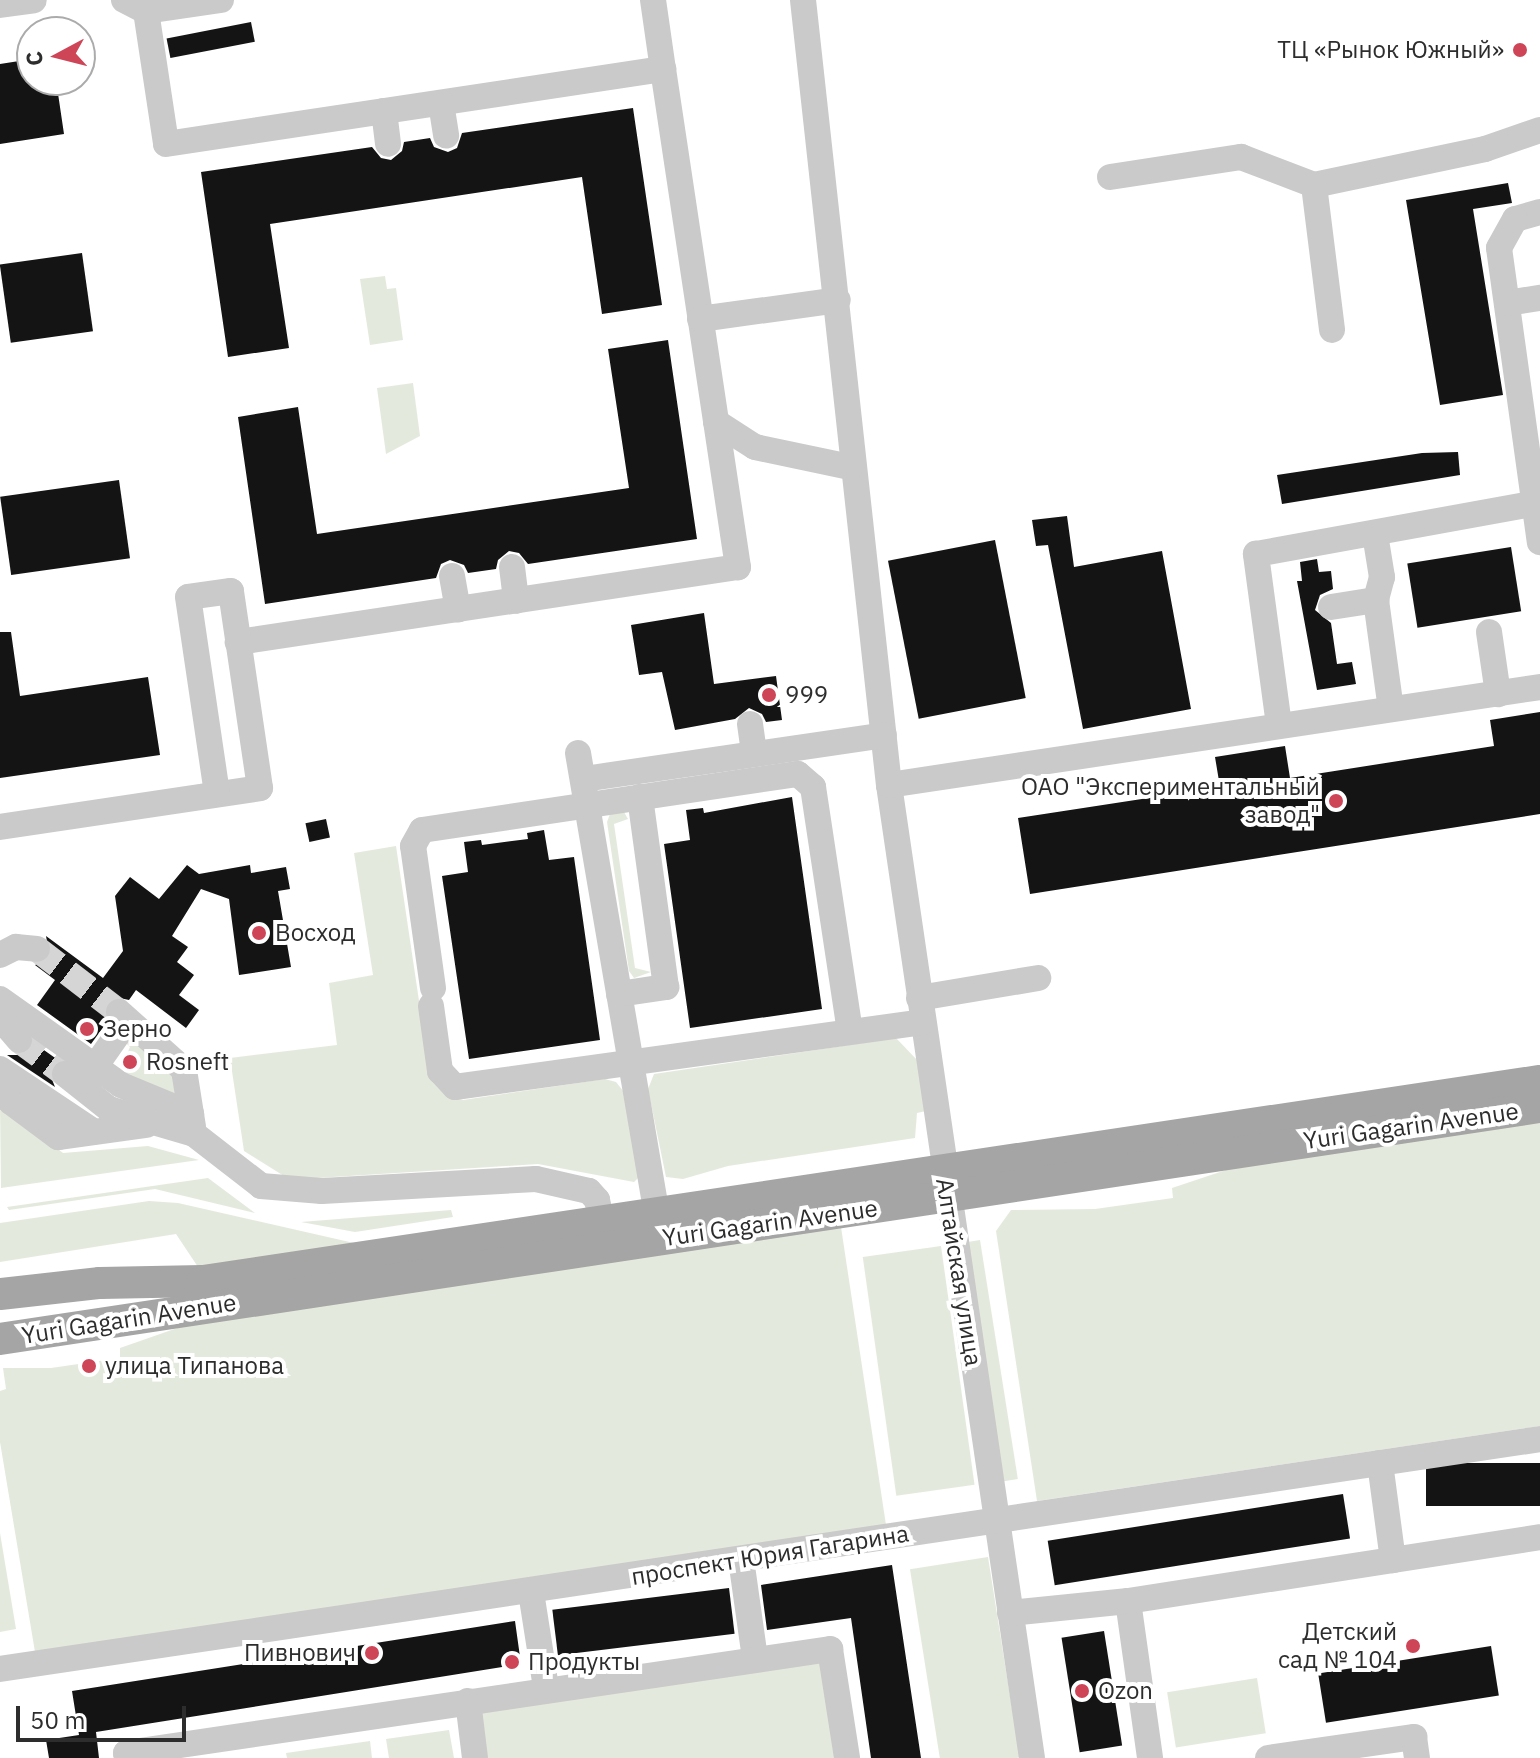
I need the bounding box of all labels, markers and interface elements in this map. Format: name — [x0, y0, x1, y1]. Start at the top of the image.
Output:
north arrow — [16, 16, 96, 96]
place label: ТЦ «Рынок Южный» — [1277, 36, 1504, 64]
marker: ТЦ «Рынок Южный» — [1511, 41, 1529, 59]
text: С — [18, 50, 49, 68]
place label: 999 — [785, 681, 828, 709]
marker: 999 — [760, 686, 778, 704]
place label: ОАО "Экспериментальный завод" — [1021, 773, 1320, 829]
marker: ОАО "Экспериментальный завод" — [1327, 792, 1345, 810]
place label: Восход — [275, 919, 356, 947]
marker: Восход — [250, 924, 268, 942]
place label: Зерно — [103, 1015, 172, 1043]
marker: Зерно — [78, 1020, 96, 1038]
place label: Rosneft — [146, 1048, 229, 1076]
marker: Rosneft — [121, 1053, 139, 1071]
street label: Yuri Gagarin Avenue — [1302, 1097, 1520, 1155]
street label: Алтайская улица — [930, 1176, 988, 1368]
street label: Yuri Gagarin Avenue — [661, 1194, 879, 1252]
street label: Yuri Gagarin Avenue — [20, 1288, 238, 1350]
place label: улица Типанова — [105, 1352, 284, 1380]
marker: улица Типанова — [80, 1357, 98, 1375]
street label: проспект Юрия Гагарина — [629, 1519, 911, 1591]
place label: Детский сад № 104 — [1278, 1618, 1397, 1674]
marker: Детский сад № 104 — [1404, 1637, 1422, 1655]
place label: Пивнович — [244, 1639, 356, 1667]
marker: Пивнович — [363, 1644, 381, 1662]
place label: Продукты — [528, 1648, 640, 1676]
marker: Продукты — [503, 1653, 521, 1671]
place label: Ozon — [1098, 1677, 1153, 1705]
marker: Ozon — [1073, 1682, 1091, 1700]
scale bar — [20, 1690, 190, 1740]
text: 50 m — [30, 1704, 85, 1736]

